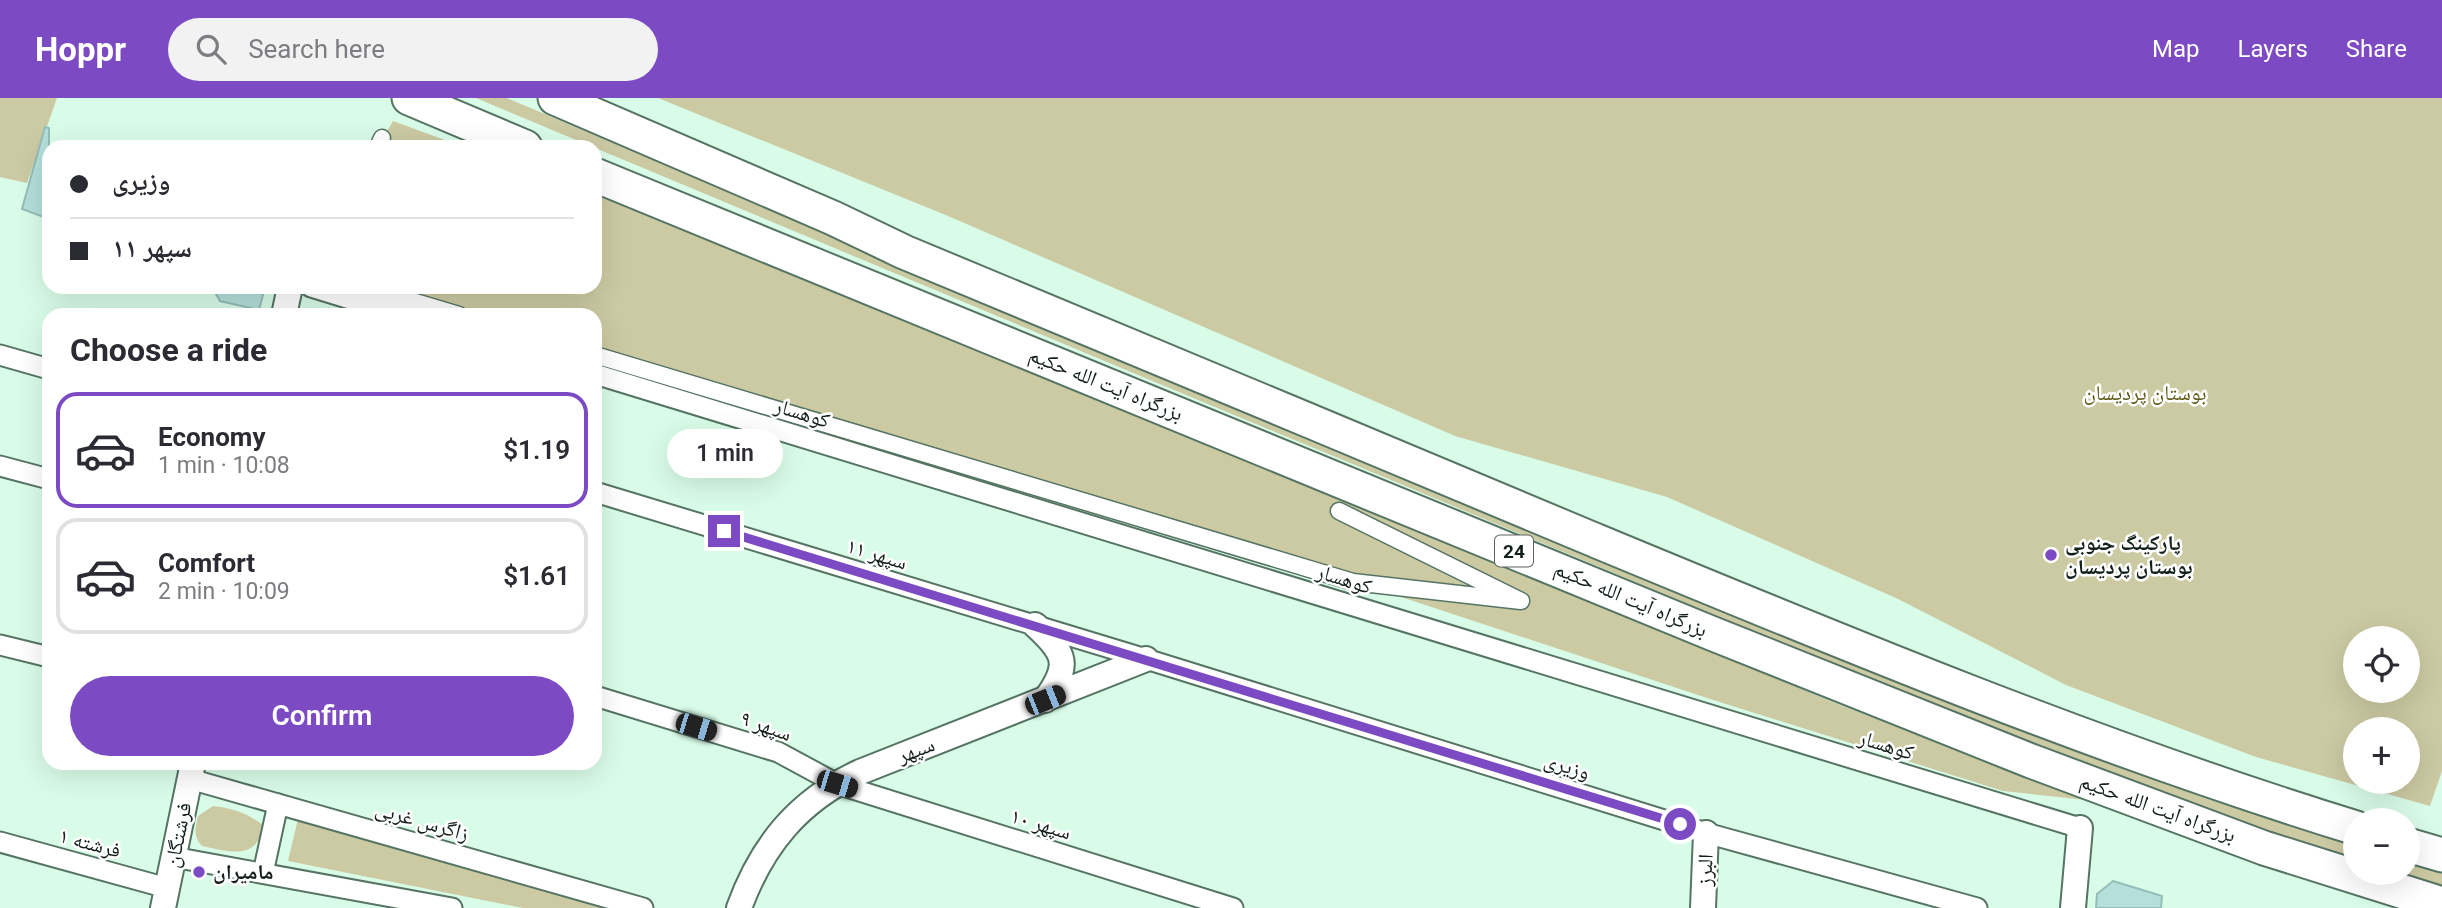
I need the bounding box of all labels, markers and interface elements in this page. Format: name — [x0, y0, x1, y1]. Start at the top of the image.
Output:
search box — [168, 18, 658, 81]
text: Hoppr — [35, 30, 126, 69]
icon: search — [192, 30, 230, 68]
text: Search here — [248, 34, 385, 64]
text: Map — [2152, 35, 2200, 63]
text: Layers — [2238, 35, 2308, 63]
text: Share — [2346, 35, 2407, 63]
text: وزیری — [112, 166, 170, 196]
text: سپهر ۱۱ — [112, 233, 192, 263]
text: Choose a ride — [70, 331, 267, 369]
street label: بزرگراه آیت الله حکیم — [1025, 342, 1186, 428]
park label: بوستان پردیسان — [2084, 381, 2206, 405]
street label: کوهسار — [770, 393, 833, 433]
icon: car — [74, 419, 137, 482]
text: Economy — [158, 422, 265, 452]
callout: 1 min — [666, 430, 782, 478]
text: $1.19 — [503, 435, 570, 465]
text: 1 min — [696, 440, 754, 467]
text: 1 min · 10:08 — [158, 452, 290, 479]
route end — [708, 515, 740, 547]
place label: پارکینگ جنوبی بوستان پردیسان — [2065, 531, 2192, 579]
street label: سپهر ۱۱ — [844, 533, 910, 575]
road number: 24 — [1495, 535, 1533, 566]
icon: car — [74, 545, 137, 608]
marker: پارکینگ جنوبی بوستان پردیسان — [2043, 547, 2059, 563]
text: Comfort — [158, 548, 255, 578]
street label: بزرگراه آیت الله حکیم — [1550, 556, 1711, 644]
street label: کوهسار — [1312, 559, 1375, 599]
text: $1.61 — [503, 561, 570, 591]
text: 2 min · 10:09 — [158, 578, 290, 605]
map controls — [2343, 626, 2420, 885]
button: locate — [2343, 626, 2420, 703]
button: Confirm — [70, 676, 574, 756]
car — [1022, 682, 1069, 718]
street label: سپهر ۹ — [737, 706, 795, 746]
car — [673, 711, 720, 743]
button: + — [2343, 717, 2420, 794]
street label: کوهسار — [1854, 725, 1917, 765]
street label: سپهر — [893, 732, 938, 769]
street label: وزیری — [1541, 748, 1593, 784]
car — [814, 768, 861, 800]
street label: بزرگراه آیت الله حکیم — [2076, 769, 2239, 849]
street label: زاگرس غربی — [372, 796, 471, 847]
street label: فرشتگان — [159, 800, 197, 870]
street label: سپهر ۱۰ — [1008, 803, 1074, 845]
route start — [1664, 808, 1696, 840]
button: − — [2343, 808, 2420, 885]
street label: فرشته ۱ — [57, 823, 123, 863]
street label: البرز — [1692, 853, 1718, 888]
place label: مامیران — [213, 860, 273, 884]
marker: مامیران — [191, 864, 207, 880]

